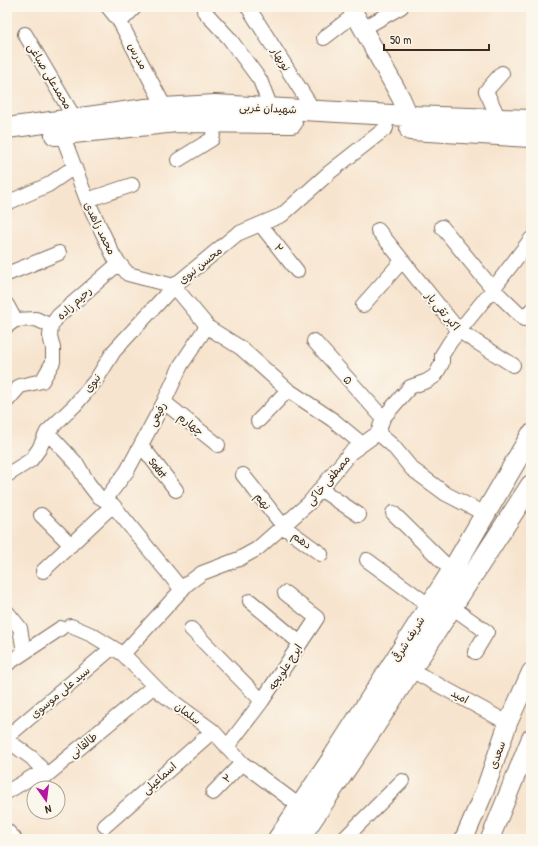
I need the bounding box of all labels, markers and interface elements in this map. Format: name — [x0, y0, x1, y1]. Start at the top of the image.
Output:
scale bar — [384, 26, 489, 52]
text: 50 m — [390, 31, 411, 48]
street label: محمدعلی صباغی — [24, 40, 75, 112]
street label: مدرس — [125, 40, 151, 72]
street label: نوبهار — [267, 44, 294, 74]
street label: شهیدان غربی — [239, 100, 297, 117]
street label: محمد زاهدی — [81, 199, 119, 257]
street label: ۲ — [271, 241, 287, 255]
street label: محسن نبوی — [175, 243, 225, 288]
street label: رحیم زاده — [54, 283, 96, 324]
street label: اکبر تقی یار — [421, 288, 463, 334]
street label: نبوی — [80, 371, 104, 396]
street label: ۵ — [340, 372, 356, 388]
street label: رفیعی — [145, 399, 170, 429]
street label: چهارم — [174, 410, 207, 440]
street label: مصطفی خاکی — [303, 452, 354, 509]
street label: Sadat — [146, 455, 170, 481]
street label: نهم — [250, 490, 274, 514]
street label: دهم — [288, 528, 315, 553]
street label: شریف شرقی — [388, 614, 428, 664]
street label: ایرج علویجه — [265, 641, 306, 693]
street label: سید علی موسوی — [27, 663, 93, 722]
street label: امید — [449, 686, 471, 706]
street label: سلمان — [172, 699, 204, 727]
street label: طالقانی — [66, 729, 101, 762]
street label: سعدی — [486, 739, 508, 771]
street label: اسماعیلی — [139, 759, 180, 798]
street label: ۲ — [219, 770, 235, 786]
north arrow — [26, 780, 66, 820]
text: N — [44, 802, 53, 817]

